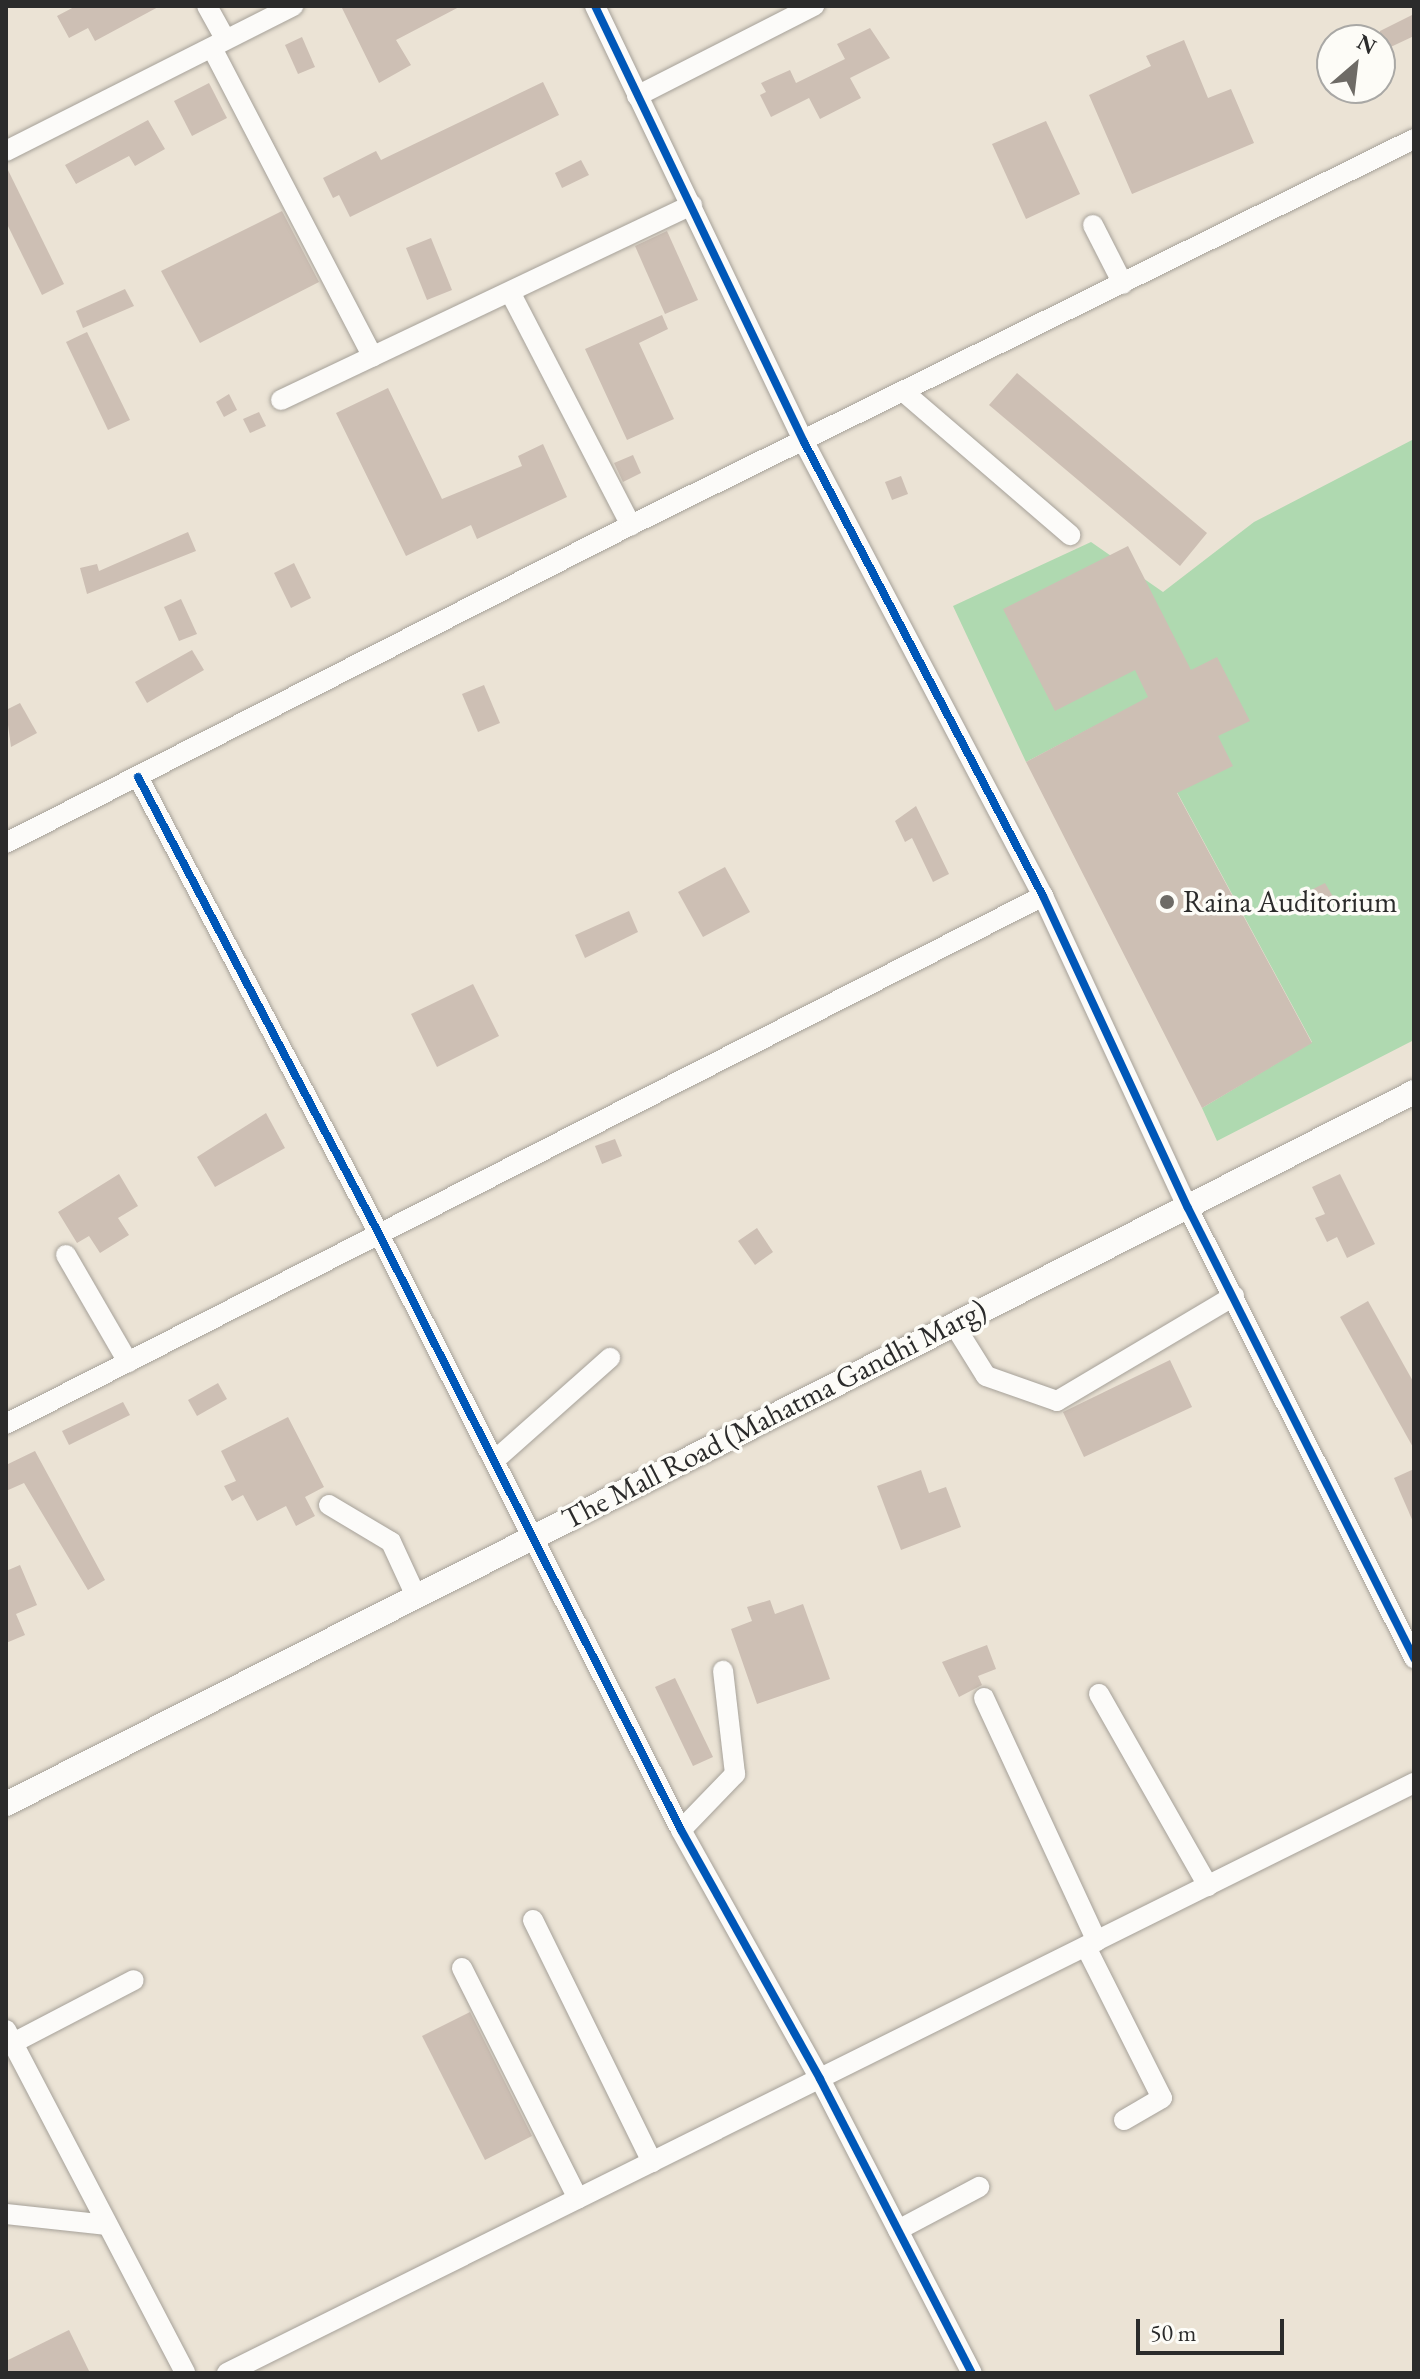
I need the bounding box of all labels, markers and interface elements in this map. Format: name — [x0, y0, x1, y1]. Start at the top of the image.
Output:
north arrow — [1316, 24, 1396, 104]
text: N — [1352, 27, 1381, 61]
place label: Raina Auditorium — [1183, 884, 1397, 920]
marker: Raina Auditorium — [1158, 893, 1176, 911]
street label: The Mall Road (Mahatma Gandhi Marg) — [556, 1291, 992, 1537]
scale bar — [1140, 2303, 1288, 2353]
text: 50 m — [1150, 2317, 1197, 2348]

